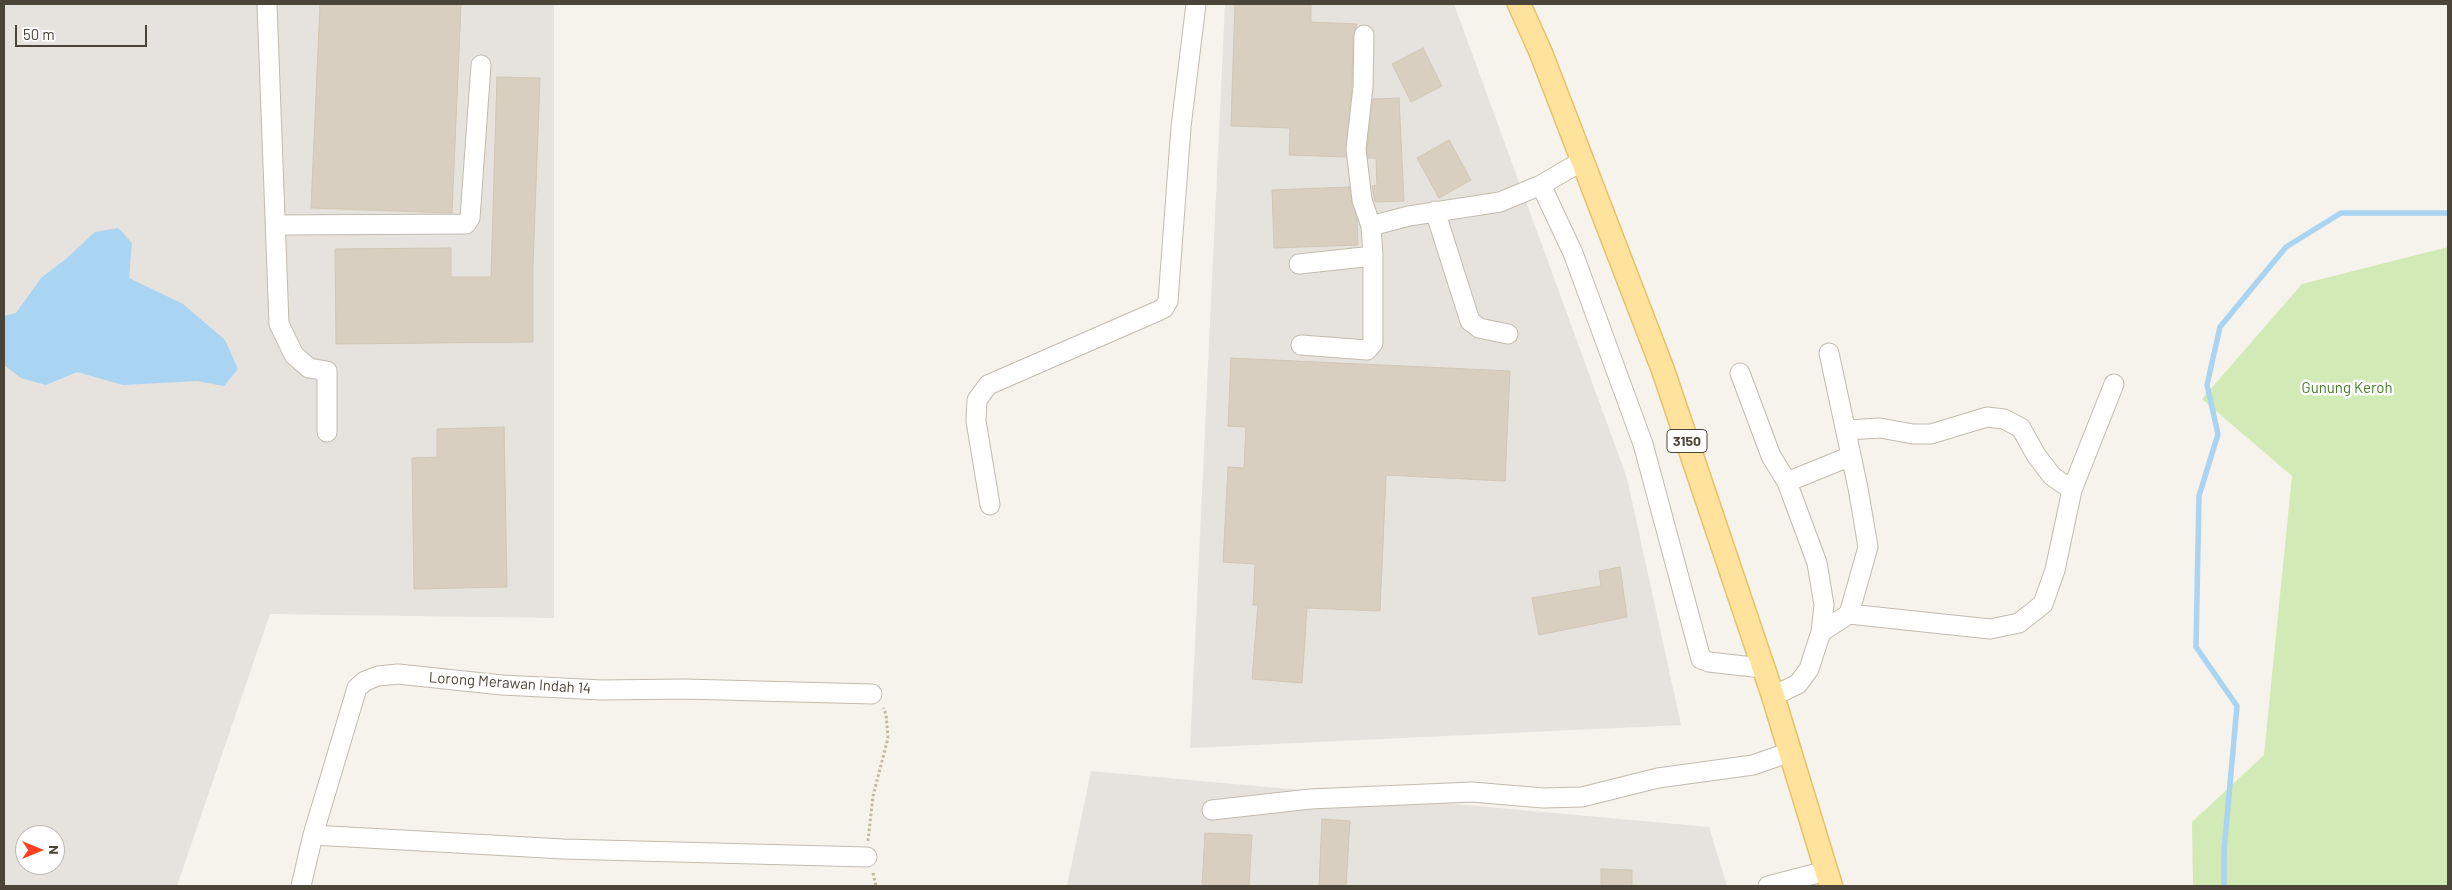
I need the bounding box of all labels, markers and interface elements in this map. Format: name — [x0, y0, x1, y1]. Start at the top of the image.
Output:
scale bar — [18, 15, 150, 47]
text: 50 m — [23, 25, 55, 43]
park label: Gunung Keroh — [2301, 379, 2393, 397]
road number: 3150 — [1667, 430, 1707, 452]
street label: Lorong Merawan Indah 14 — [428, 668, 592, 698]
north arrow — [15, 825, 65, 875]
text: N — [46, 845, 63, 855]

